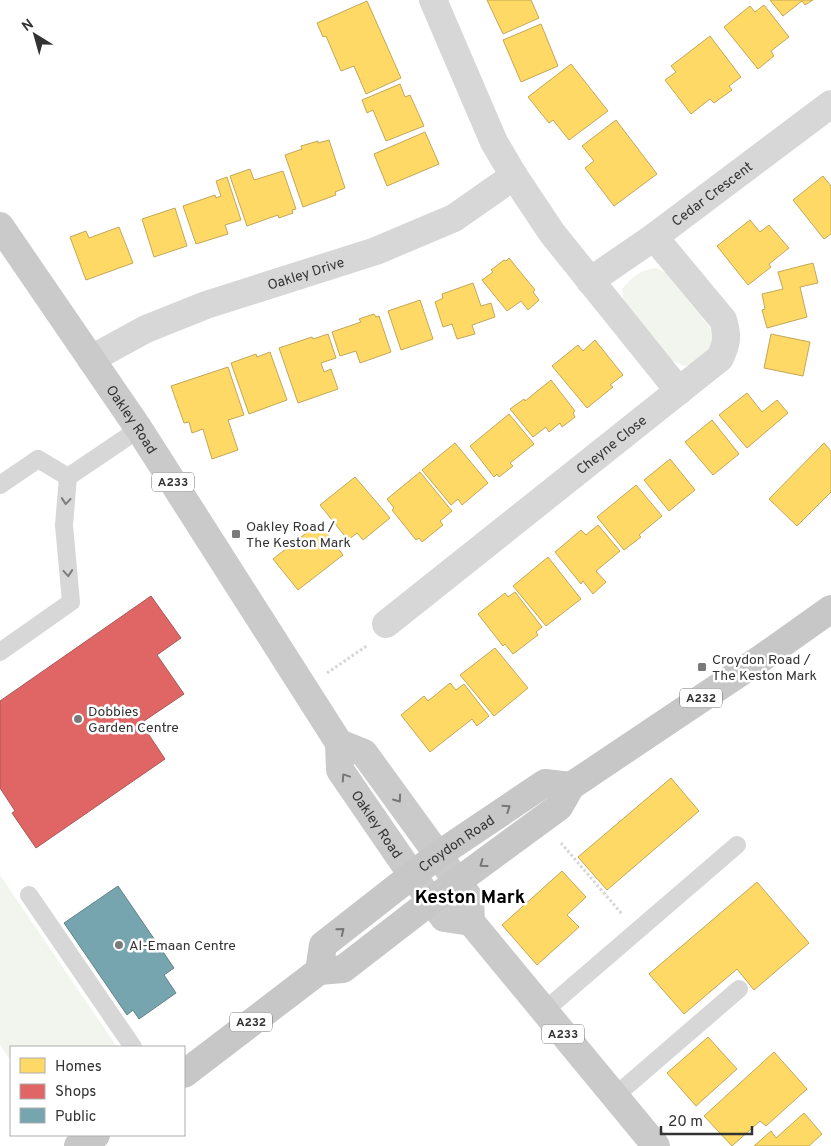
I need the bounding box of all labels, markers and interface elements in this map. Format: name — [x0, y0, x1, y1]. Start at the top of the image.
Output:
north arrow — [10, 10, 60, 60]
text: N — [19, 16, 37, 36]
street label: Cedar Crescent — [669, 159, 757, 231]
street label: Oakley Drive — [266, 255, 347, 295]
street label: Oakley Road — [102, 383, 160, 457]
street label: Cheyne Close — [574, 413, 651, 479]
road number: A233 — [152, 472, 194, 492]
one-way arrow — [61, 497, 72, 505]
place label: Oakley Road / The Keston Mark — [246, 519, 351, 552]
marker: Oakley Road / The Keston Mark — [230, 528, 242, 540]
one-way arrow — [63, 570, 74, 578]
place label: Croydon Road / The Keston Mark — [712, 652, 817, 685]
marker: Croydon Road / The Keston Mark — [696, 661, 708, 673]
road number: A232 — [680, 688, 722, 708]
place label: Dobbies Garden Centre — [88, 704, 179, 737]
marker: Dobbies Garden Centre — [72, 713, 84, 725]
one-way arrow — [342, 773, 351, 783]
street label: Oakley Road — [347, 788, 405, 862]
one-way arrow — [392, 793, 401, 803]
one-way arrow — [501, 805, 511, 814]
street label: Croydon Road — [416, 812, 498, 877]
one-way arrow — [479, 858, 489, 867]
district label: Keston Mark — [415, 886, 526, 910]
one-way arrow — [335, 928, 344, 936]
place label: Al-Emaan Centre — [129, 938, 236, 955]
marker: Al-Emaan Centre — [113, 939, 125, 951]
road number: A232 — [230, 1012, 272, 1032]
road number: A233 — [542, 1024, 584, 1044]
legend — [10, 1046, 185, 1136]
text: Homes — [55, 1058, 102, 1077]
text: Shops — [55, 1083, 96, 1102]
scale bar — [661, 1104, 752, 1136]
text: Public — [55, 1108, 96, 1127]
text: 20 m — [668, 1113, 703, 1132]

